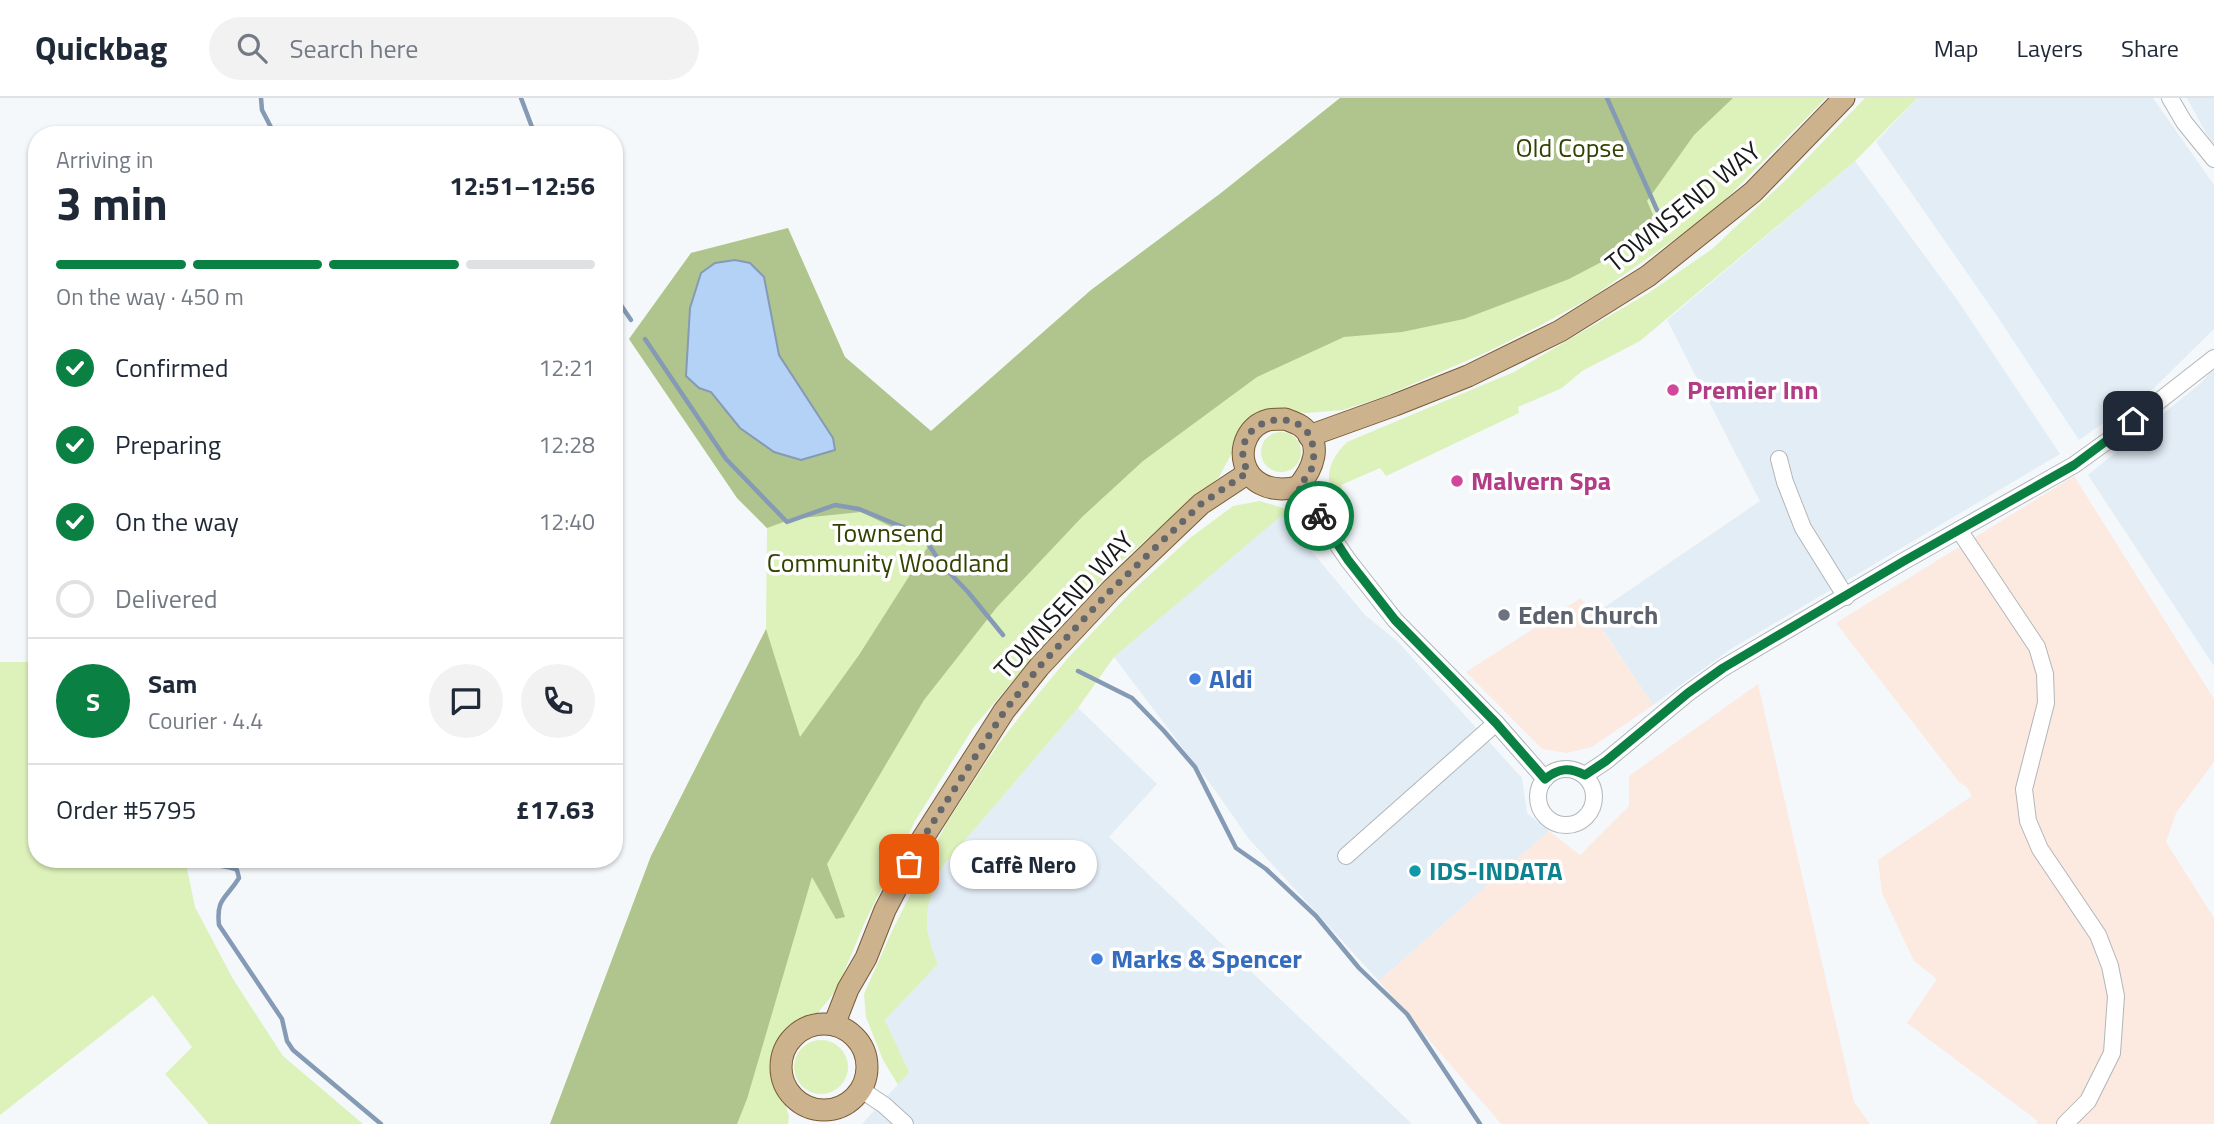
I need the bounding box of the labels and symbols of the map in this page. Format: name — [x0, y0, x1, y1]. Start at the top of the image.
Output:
park label: Old Copse — [1515, 128, 1625, 167]
street label: TOWNSEND WAY — [1597, 132, 1769, 282]
place label: Premier Inn — [1687, 370, 1819, 409]
marker: Premier Inn — [1665, 382, 1681, 398]
pin — [2103, 391, 2163, 451]
place label: Malvern Spa — [1471, 461, 1611, 500]
marker: Malvern Spa — [1449, 473, 1465, 489]
courier — [1284, 481, 1354, 551]
park label: Townsend Community Woodland — [767, 513, 1009, 582]
street label: TOWNSEND WAY — [985, 522, 1143, 687]
place label: Eden Church — [1518, 595, 1658, 634]
marker: Eden Church — [1496, 607, 1512, 623]
place label: Aldi — [1209, 659, 1253, 698]
marker: Aldi — [1187, 671, 1203, 687]
pin — [879, 834, 939, 894]
callout: Caffè Nero — [951, 840, 1098, 888]
place label: IDS-INDATA — [1429, 851, 1563, 890]
marker: IDS-INDATA — [1407, 863, 1423, 879]
place label: Marks & Spencer — [1111, 939, 1302, 978]
marker: Marks & Spencer — [1089, 951, 1105, 967]

